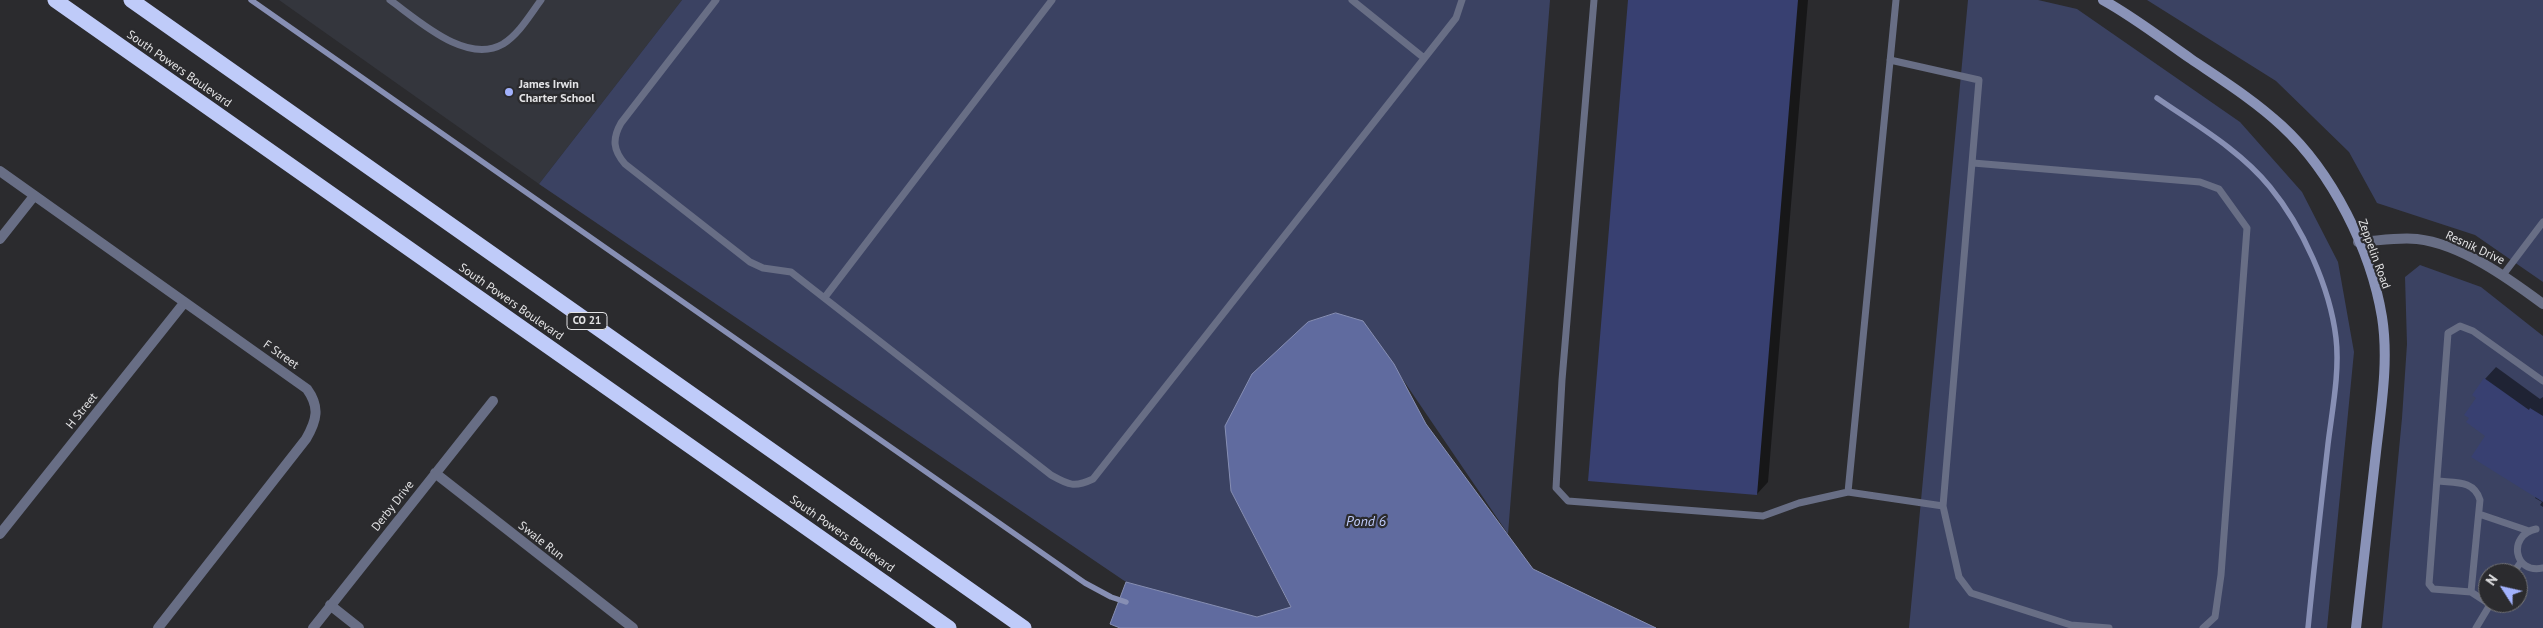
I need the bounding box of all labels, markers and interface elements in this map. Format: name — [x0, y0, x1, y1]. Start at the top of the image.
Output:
street label: South Powers Boulevard — [124, 27, 234, 111]
place label: James Irwin Charter School — [519, 78, 595, 106]
marker: James Irwin Charter School — [503, 86, 515, 98]
street label: Zeppelin Road — [2355, 217, 2393, 291]
street label: Resnik Drive — [2443, 228, 2507, 268]
street label: South Powers Boulevard — [456, 260, 566, 344]
road number: CO 21 — [567, 312, 607, 330]
street label: F Street — [260, 338, 302, 372]
street label: H Street — [63, 390, 101, 432]
street label: Derby Drive — [369, 478, 417, 534]
street label: South Powers Boulevard — [787, 492, 897, 576]
water label: Pond 6 — [1346, 514, 1386, 530]
street label: Swale Run — [515, 519, 567, 563]
north arrow — [2478, 563, 2528, 613]
text: N — [2482, 571, 2502, 589]

